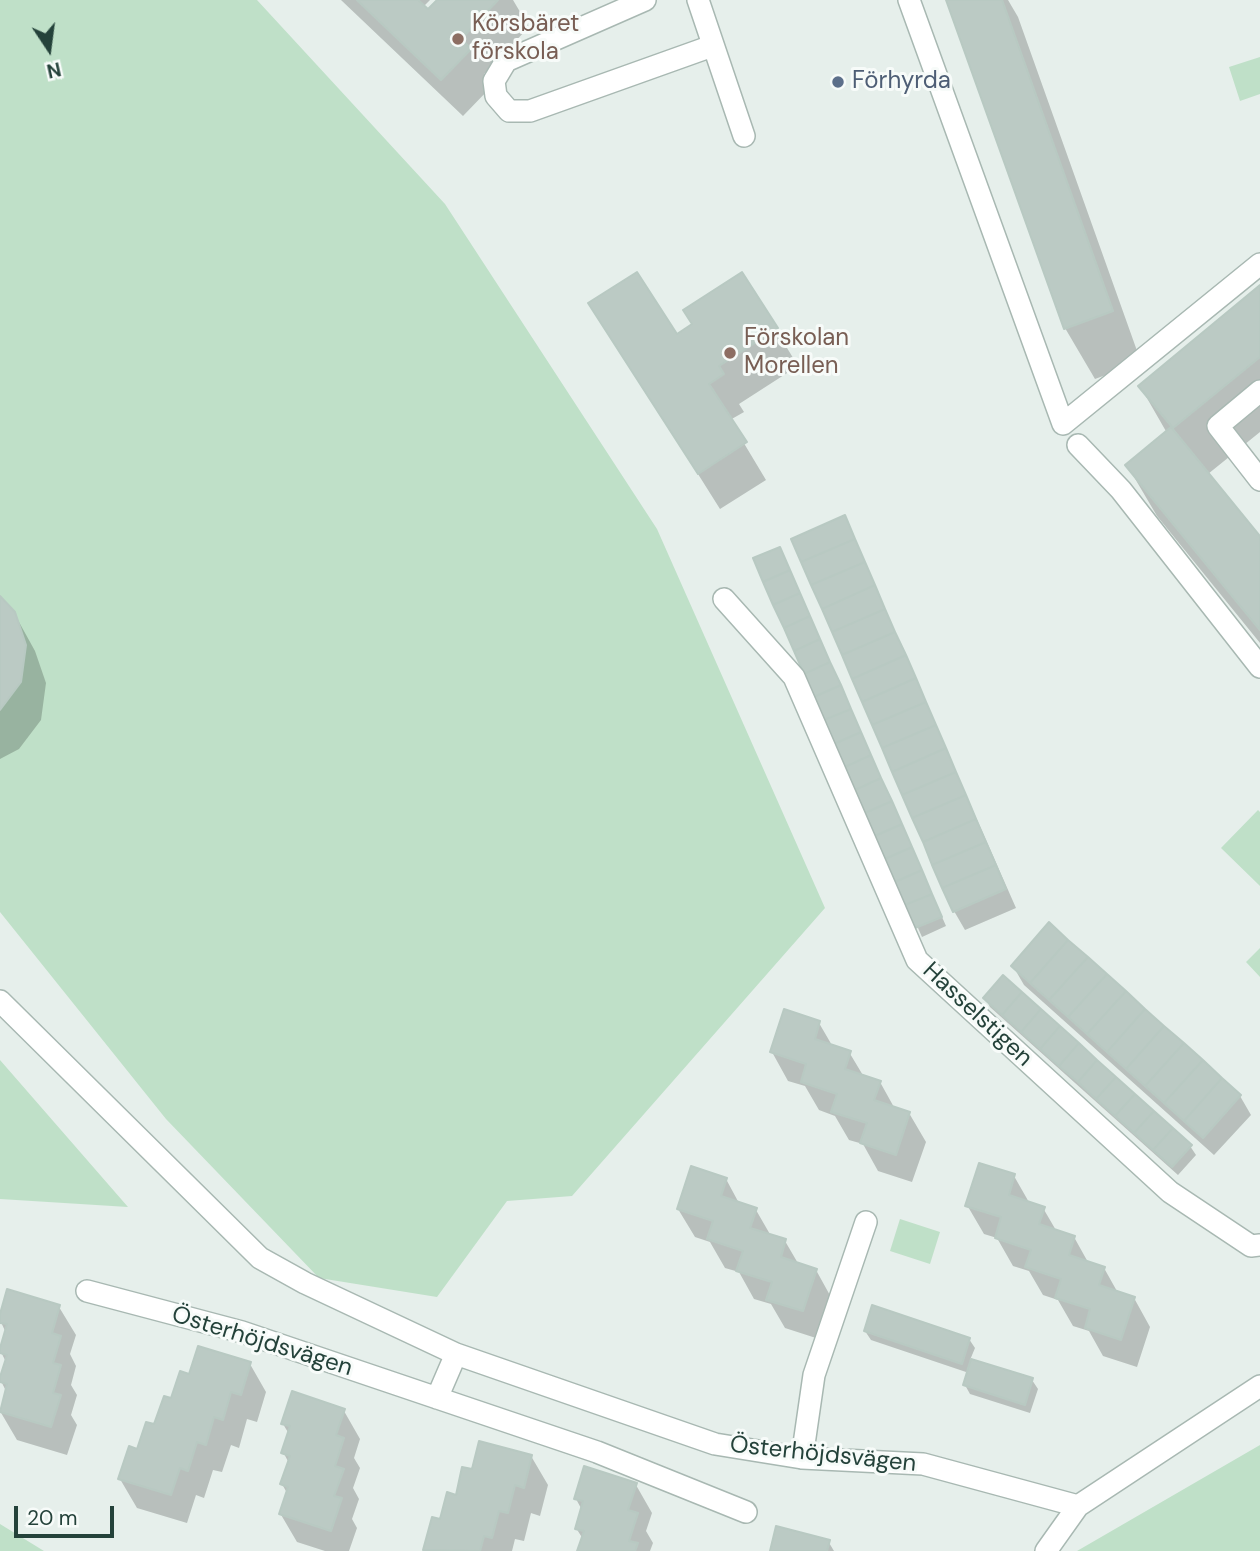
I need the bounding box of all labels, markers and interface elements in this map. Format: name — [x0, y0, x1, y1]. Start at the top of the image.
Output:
place label: Körsbäret förskola — [472, 11, 580, 67]
north arrow — [14, 14, 84, 84]
marker: Körsbäret förskola — [450, 31, 466, 47]
text: N — [44, 56, 63, 84]
place label: Förhyrda — [852, 68, 951, 96]
marker: Förhyrda — [830, 74, 846, 90]
place label: Förskolan Morellen — [744, 325, 849, 381]
marker: Förskolan Morellen — [722, 345, 738, 361]
street label: Hasselstigen — [916, 957, 1038, 1073]
street label: Österhöjdsvägen — [168, 1301, 356, 1383]
street label: Österhöjdsvägen — [728, 1431, 918, 1479]
scale bar — [18, 1492, 117, 1536]
text: 20 m — [27, 1504, 78, 1532]

